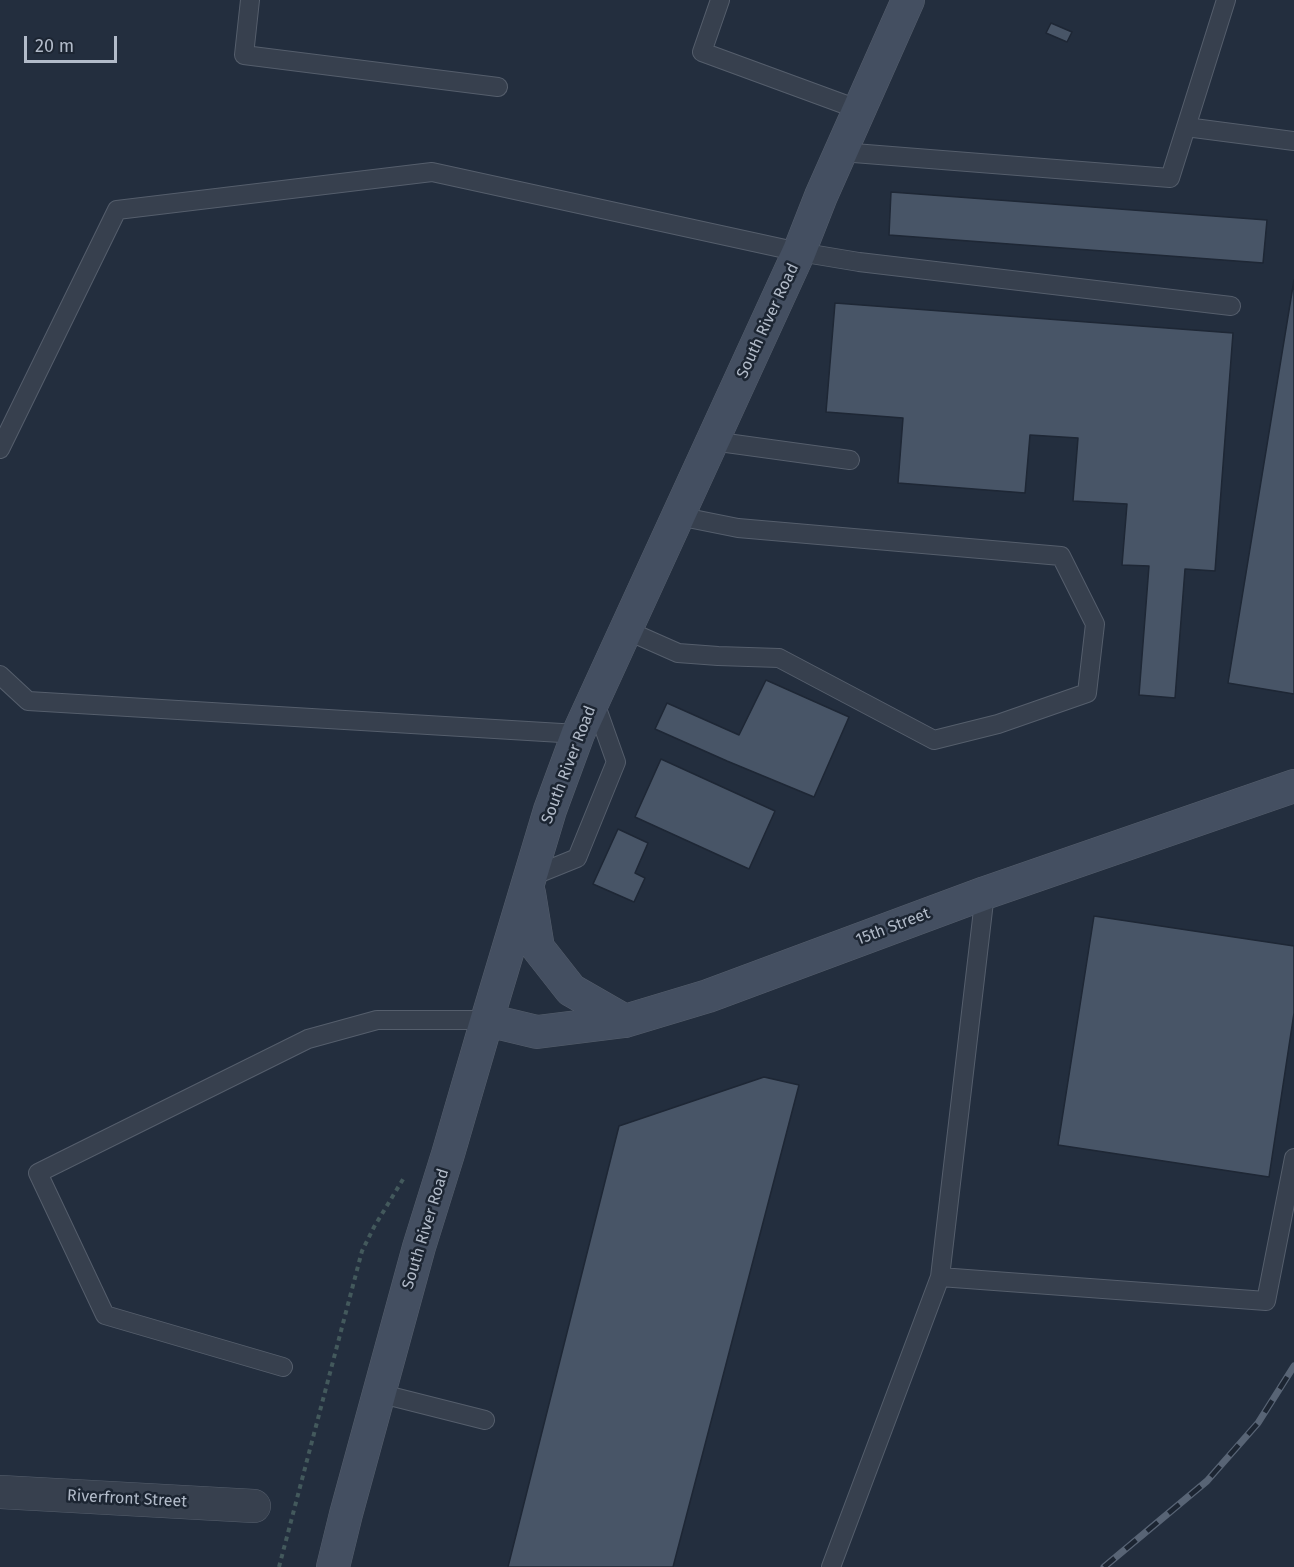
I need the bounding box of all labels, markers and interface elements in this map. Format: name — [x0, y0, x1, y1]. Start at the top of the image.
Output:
scale bar — [27, 24, 120, 62]
text: 20 m — [35, 35, 74, 57]
street label: South River Road — [733, 260, 803, 382]
street label: South River Road — [538, 703, 600, 827]
street label: 15th Street — [853, 904, 933, 950]
street label: South River Road — [399, 1167, 453, 1291]
street label: Riverfront Street — [67, 1486, 187, 1512]

